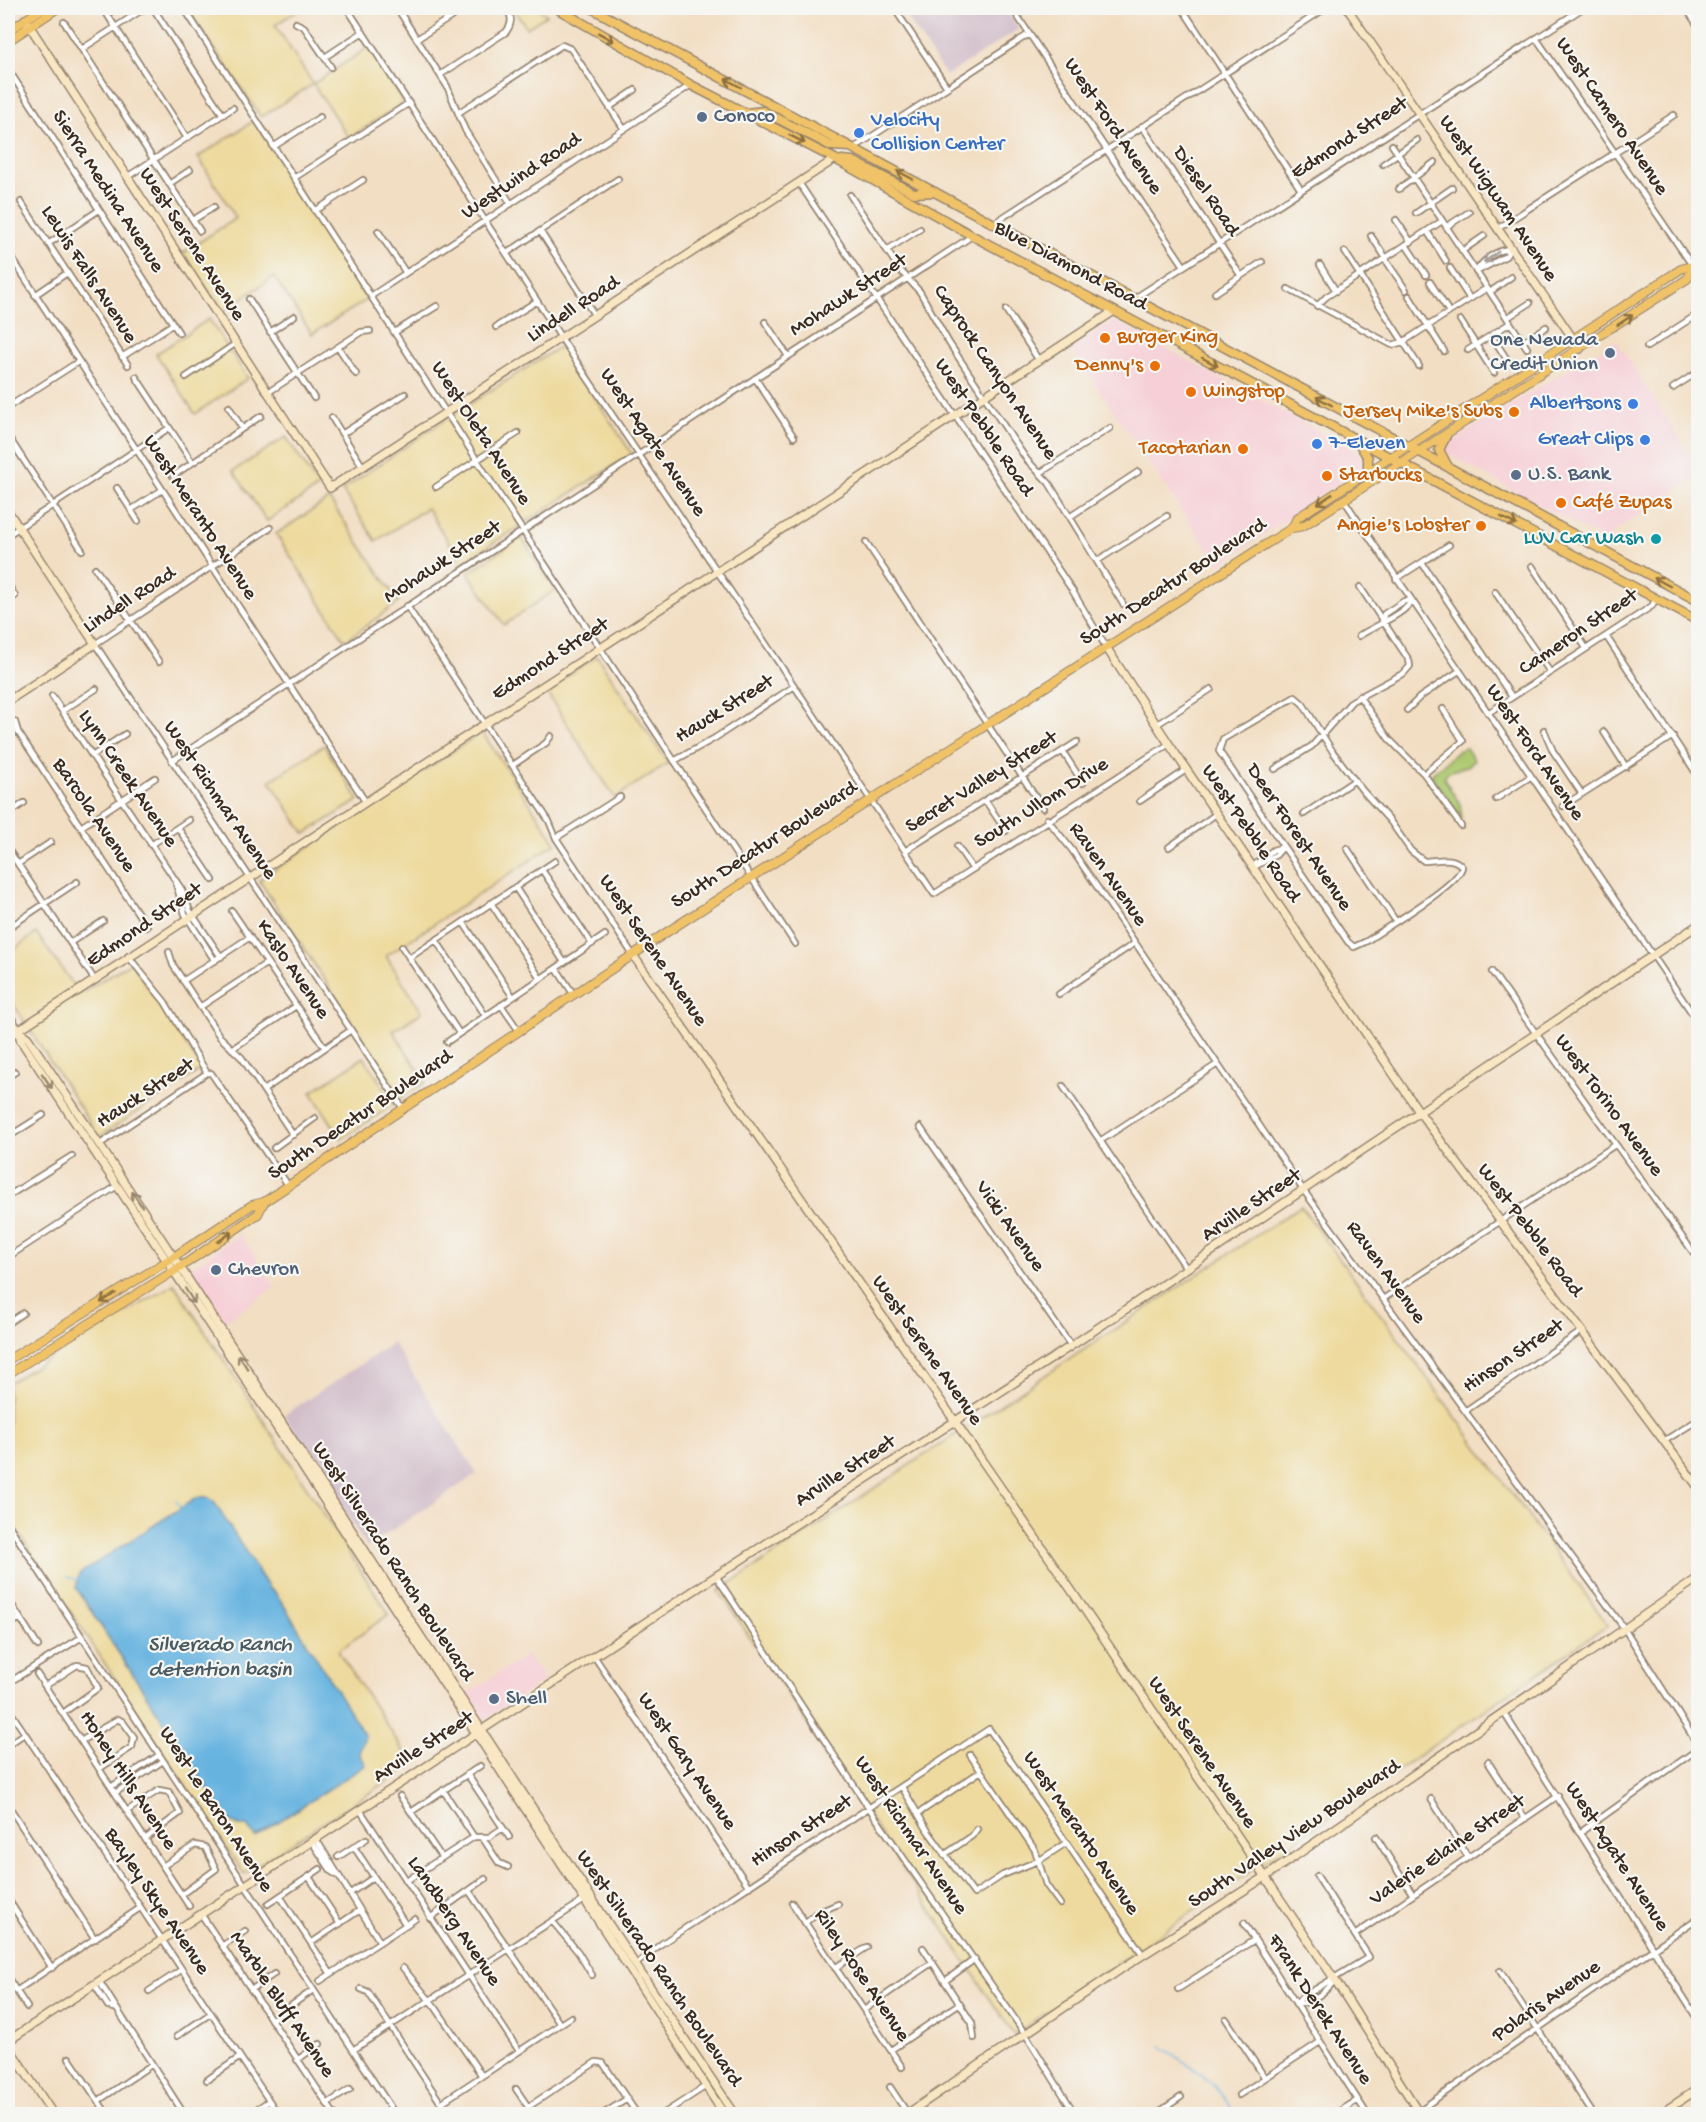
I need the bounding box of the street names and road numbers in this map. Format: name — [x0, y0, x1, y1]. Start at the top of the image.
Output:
street label: West Camero Avenue — [1549, 33, 1674, 202]
street label: West Ford Avenue — [1057, 54, 1168, 201]
street label: Edmond Street — [1287, 91, 1415, 186]
street label: Sierra Medina Avenue — [45, 106, 169, 279]
street label: West Wigwam Avenue — [1432, 111, 1563, 288]
street label: Westwind Road — [457, 127, 588, 226]
street label: Diesel Road — [1165, 141, 1245, 243]
street label: West Serene Avenue — [132, 164, 251, 327]
street label: Lewis Falls Avenue — [34, 201, 143, 350]
street label: Blue Diamond Road — [988, 216, 1152, 319]
street label: Mohawk Street — [786, 247, 914, 343]
street label: Lindell Road — [523, 270, 626, 349]
street label: Caprock Canyon Avenue — [926, 281, 1062, 466]
street label: West Pebble Road — [928, 354, 1039, 503]
street label: West Oleta Avenue — [424, 357, 536, 512]
street label: West Agate Avenue — [593, 364, 712, 523]
street label: West Meranto Avenue — [136, 431, 262, 606]
street label: South Decatur Boulevard — [1076, 512, 1273, 653]
street label: Mohawk Street — [380, 514, 508, 610]
street label: Lindell Road — [79, 561, 182, 640]
street label: Cameron Street — [1515, 583, 1645, 682]
street label: Edmond Street — [488, 612, 616, 707]
street label: Hauck Street — [671, 669, 781, 750]
street label: West Ford Avenue — [1479, 680, 1590, 827]
street label: Lynn Creek Avenue — [72, 705, 183, 854]
street label: West Richmar Avenue — [157, 717, 282, 886]
street label: Secret Valley Street — [901, 725, 1065, 840]
street label: South Ullom Drive — [970, 752, 1115, 855]
street label: Barcola Avenue — [45, 753, 141, 879]
street label: Deer Forest Avenue — [1238, 758, 1357, 917]
street label: West Pebble Road — [1195, 760, 1306, 909]
street label: South Decatur Boulevard — [667, 775, 864, 916]
street label: Raven Avenue — [1062, 818, 1153, 933]
street label: West Serene Avenue — [592, 870, 713, 1033]
street label: Edmond Street — [82, 877, 210, 974]
street label: Kaslo Avenue — [250, 916, 335, 1025]
street label: West Torino Avenue — [1548, 1030, 1669, 1183]
street label: South Decatur Boulevard — [264, 1044, 459, 1187]
street label: Hauck Street — [93, 1052, 201, 1135]
street label: West Pebble Road — [1471, 1159, 1588, 1304]
street label: Arville Street — [1197, 1162, 1309, 1248]
street label: Vicki Avenue — [968, 1176, 1050, 1278]
street label: Raven Avenue — [1339, 1217, 1431, 1330]
street label: West Serene Avenue — [865, 1271, 988, 1432]
street label: Hinson Street — [1459, 1313, 1571, 1400]
street label: Arville Street — [791, 1429, 903, 1514]
street label: West Silverado Ranch Boulevard — [305, 1438, 480, 1688]
street label: West Serene Avenue — [1141, 1672, 1262, 1835]
street label: West Gary Avenue — [631, 1688, 742, 1837]
street label: Arville Street — [369, 1705, 481, 1790]
street label: Honey Hills Avenue — [73, 1707, 182, 1856]
street label: West Le Baron Avenue — [152, 1723, 278, 1898]
street label: West Meranto Avenue — [1016, 1747, 1145, 1922]
street label: West Richmar Avenue — [848, 1752, 973, 1921]
street label: South Valley View Boulevard — [1184, 1754, 1407, 1915]
street label: West Agate Avenue — [1558, 1777, 1674, 1938]
street label: Valerie Elaine Street — [1365, 1788, 1533, 1913]
street label: Hinson Street — [747, 1789, 860, 1874]
street label: Bayley Skye Avenue — [97, 1823, 215, 1981]
street label: West Silverado Ranch Boulevard — [569, 1846, 748, 2093]
street label: Landberg Avenue — [400, 1852, 506, 1993]
street label: Riley Rose Avenue — [807, 1905, 915, 2048]
street label: Marble Bluff Avenue — [223, 1927, 340, 2084]
street label: Frank Derek Avenue — [1260, 1929, 1378, 2091]
street label: Polaris Avenue — [1487, 1955, 1607, 2049]

